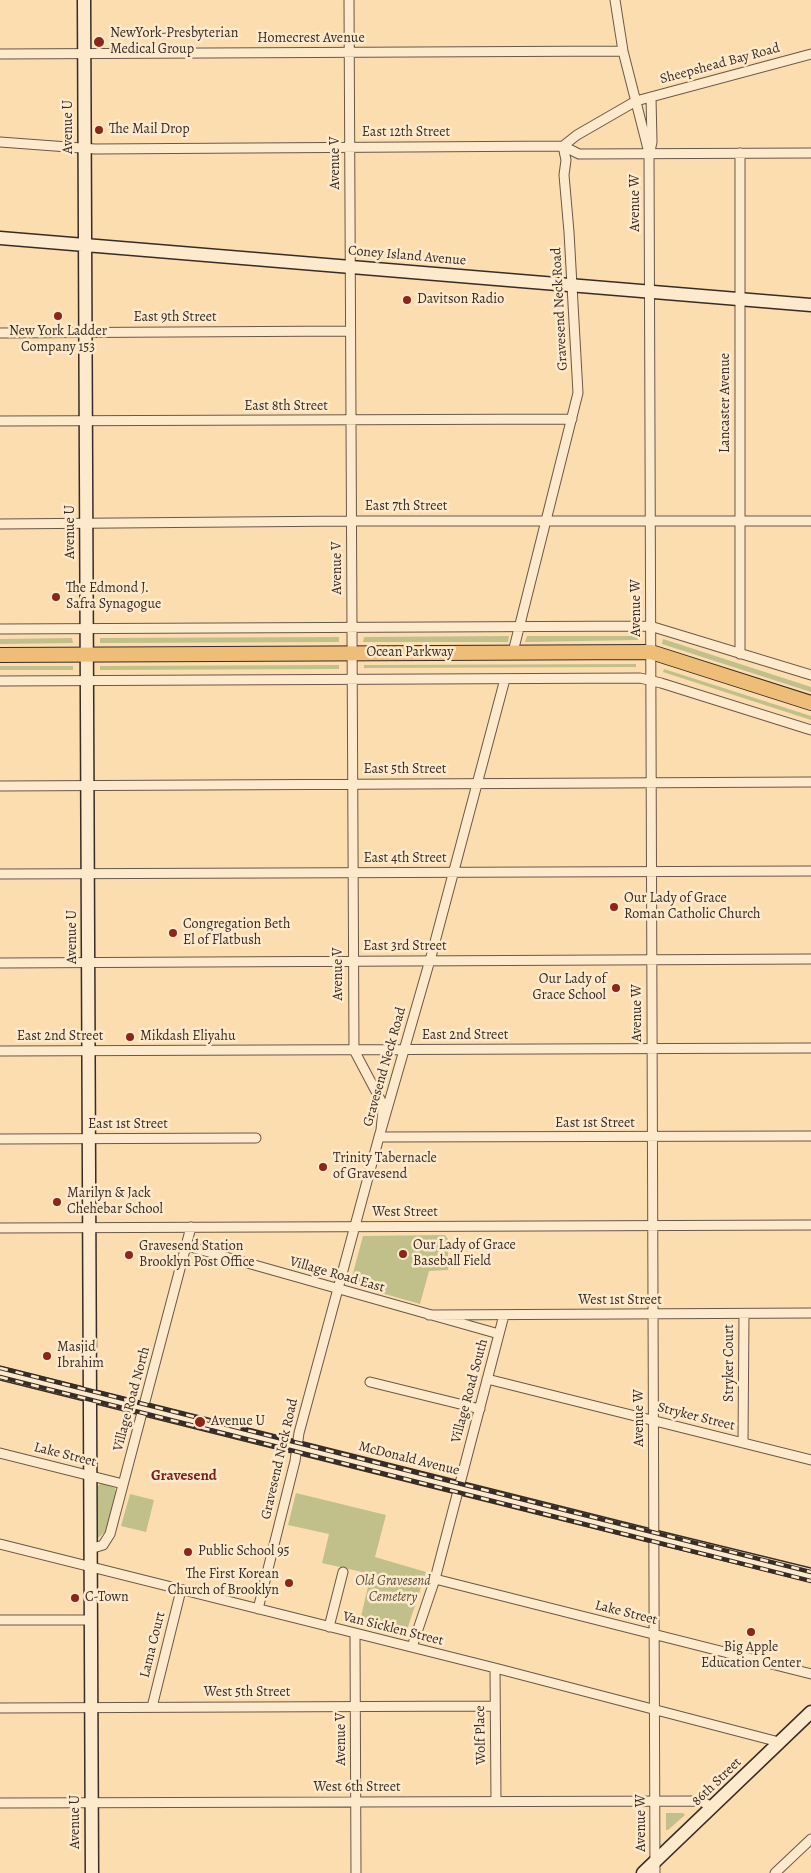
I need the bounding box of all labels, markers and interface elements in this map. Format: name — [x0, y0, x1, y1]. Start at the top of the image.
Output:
place label: NewYork-Presbyterian Medical Group — [110, 26, 238, 58]
street label: Homecrest Avenue — [257, 31, 365, 47]
marker: NewYork-Presbyterian Medical Group — [92, 35, 106, 49]
street label: Sheepshead Bay Road — [658, 40, 782, 88]
street label: Avenue U — [61, 100, 77, 154]
place label: The Mail Drop — [109, 122, 190, 138]
marker: The Mail Drop — [93, 124, 105, 136]
street label: East 12th Street — [362, 125, 450, 141]
street label: Avenue V — [328, 136, 344, 190]
street label: Avenue W — [628, 174, 644, 232]
street label: Coney Island Avenue — [347, 242, 467, 270]
street label: Gravesend Neck Road — [548, 247, 572, 371]
place label: Davitson Radio — [417, 292, 504, 308]
marker: Davitson Radio — [401, 294, 413, 306]
marker: New York Ladder Company 153 — [52, 310, 64, 322]
street label: East 9th Street — [133, 310, 217, 326]
place label: New York Ladder Company 153 — [9, 324, 107, 357]
street label: Lancaster Avenue — [718, 353, 734, 453]
street label: East 8th Street — [244, 399, 328, 415]
street label: East 7th Street — [365, 499, 447, 515]
street label: Avenue U — [63, 505, 79, 559]
street label: Avenue V — [330, 541, 346, 595]
street label: Avenue W — [629, 579, 645, 637]
place label: The Edmond J. Safra Synagogue — [66, 581, 161, 614]
marker: The Edmond J. Safra Synagogue — [50, 591, 62, 603]
street label: Ocean Parkway — [366, 645, 454, 661]
street label: East 5th Street — [364, 762, 446, 778]
street label: East 4th Street — [363, 851, 447, 867]
place label: Our Lady of Grace Roman Catholic Church — [624, 891, 761, 924]
marker: Our Lady of Grace Roman Catholic Church — [608, 901, 620, 913]
street label: Avenue U — [65, 910, 81, 964]
place label: Congregation Beth El of Flatbush — [183, 917, 290, 950]
marker: Congregation Beth El of Flatbush — [167, 927, 179, 939]
street label: East 3rd Street — [363, 939, 447, 955]
street label: Avenue V — [331, 947, 347, 1001]
place label: Our Lady of Grace School — [533, 972, 606, 1004]
marker: Our Lady of Grace School — [610, 982, 622, 994]
street label: Avenue W — [630, 984, 646, 1042]
street label: Gravesend Neck Road — [360, 1005, 410, 1129]
street label: East 2nd Street — [422, 1028, 508, 1044]
street label: East 2nd Street — [17, 1029, 103, 1045]
place label: Mikdash Eliyahu — [140, 1029, 235, 1045]
marker: Mikdash Eliyahu — [124, 1031, 136, 1043]
street label: East 1st Street — [555, 1116, 635, 1132]
street label: East 1st Street — [88, 1117, 168, 1133]
place label: Trinity Tabernacle of Gravesend — [333, 1151, 437, 1184]
marker: Trinity Tabernacle of Gravesend — [317, 1161, 329, 1173]
place label: Marilyn & Jack Chehebar School — [67, 1186, 163, 1218]
marker: Marilyn & Jack Chehebar School — [51, 1196, 63, 1208]
street label: West Street — [372, 1205, 438, 1221]
place label: Our Lady of Grace Baseball Field — [413, 1238, 516, 1270]
place label: Gravesend Station Brooklyn Post Office — [139, 1239, 255, 1272]
marker: Our Lady of Grace Baseball Field — [397, 1248, 409, 1260]
marker: Gravesend Station Brooklyn Post Office — [123, 1249, 135, 1261]
street label: Village Road East — [288, 1253, 386, 1297]
street label: West 1st Street — [578, 1293, 662, 1309]
street label: Stryker Court — [722, 1324, 738, 1402]
street label: Village Road South — [448, 1337, 492, 1445]
place label: Masjid Ibrahim — [57, 1340, 104, 1372]
street label: Village Road North — [110, 1345, 154, 1453]
marker: Masjid Ibrahim — [41, 1350, 53, 1362]
street label: Avenue W — [632, 1389, 648, 1447]
street label: Gravesend Neck Road — [258, 1397, 302, 1521]
street label: Stryker Street — [655, 1399, 737, 1435]
place label: Avenue U — [211, 1414, 265, 1430]
marker: Avenue U — [193, 1415, 207, 1429]
street label: McDonald Avenue — [357, 1438, 461, 1480]
street label: Lake Street — [32, 1439, 98, 1471]
district label: Gravesend — [151, 1467, 217, 1485]
place label: Public School 95 — [198, 1544, 290, 1560]
marker: Public School 95 — [182, 1546, 194, 1558]
place label: The First Korean Church of Brooklyn — [168, 1567, 279, 1600]
park label: Old Gravesend Cemetery — [355, 1574, 431, 1606]
marker: The First Korean Church of Brooklyn — [283, 1577, 295, 1589]
place label: C-Town — [85, 1590, 129, 1606]
marker: C-Town — [69, 1592, 81, 1604]
street label: Lake Street — [593, 1597, 659, 1629]
street label: Van Sicklen Street — [341, 1608, 445, 1650]
street label: Lama Court — [137, 1610, 169, 1680]
marker: Big Apple Education Center — [745, 1626, 757, 1638]
place label: Big Apple Education Center — [701, 1640, 801, 1672]
street label: West 5th Street — [204, 1685, 290, 1701]
street label: Wolf Place — [472, 1705, 490, 1765]
street label: Avenue V — [334, 1712, 350, 1766]
street label: 86th Street — [689, 1754, 745, 1810]
street label: West 6th Street — [313, 1780, 401, 1796]
street label: Avenue W — [634, 1794, 650, 1852]
street label: Avenue U — [68, 1795, 84, 1849]

